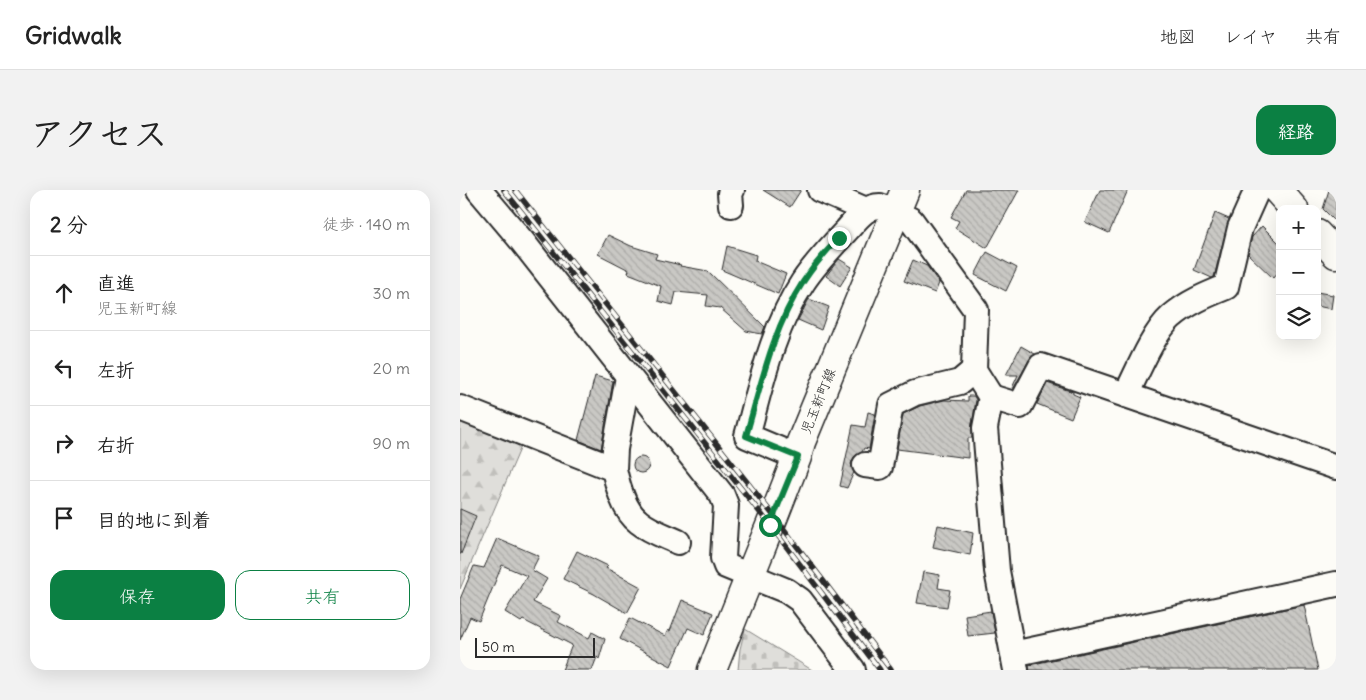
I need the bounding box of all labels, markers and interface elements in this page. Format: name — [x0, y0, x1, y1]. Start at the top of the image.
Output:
text: Gridwalk — [25, 20, 122, 50]
text: 地図 — [1160, 25, 1196, 48]
text: レイヤ — [1224, 25, 1277, 48]
text: 共有 — [1305, 25, 1341, 48]
button: 経路 — [1256, 105, 1336, 155]
text: アクセス — [30, 111, 168, 155]
map controls — [1276, 205, 1321, 340]
button: + — [1276, 205, 1321, 250]
text: 2 分 — [50, 211, 88, 238]
text: 徒歩 · 140 m — [323, 214, 410, 234]
route end — [828, 227, 851, 250]
button: − — [1276, 250, 1321, 295]
text: 直進 — [97, 271, 135, 295]
icon: ahead — [50, 279, 78, 307]
text: 30 m — [373, 283, 410, 303]
button: layers — [1276, 295, 1321, 340]
text: 児玉新町線 — [97, 298, 177, 318]
icon: left — [50, 354, 78, 382]
text: 左折 — [97, 358, 135, 382]
text: 20 m — [373, 358, 410, 378]
street label: 児玉新町線 — [797, 365, 839, 437]
icon: right — [50, 429, 78, 457]
text: 右折 — [97, 433, 135, 457]
text: 90 m — [372, 433, 410, 453]
icon: arrive — [50, 504, 78, 532]
text: 目的地に到着 — [97, 508, 211, 532]
route start — [759, 514, 782, 537]
button: 保存 — [50, 570, 225, 620]
button: 共有 — [235, 570, 410, 620]
scale bar — [475, 635, 595, 658]
text: 50 m — [482, 638, 515, 656]

